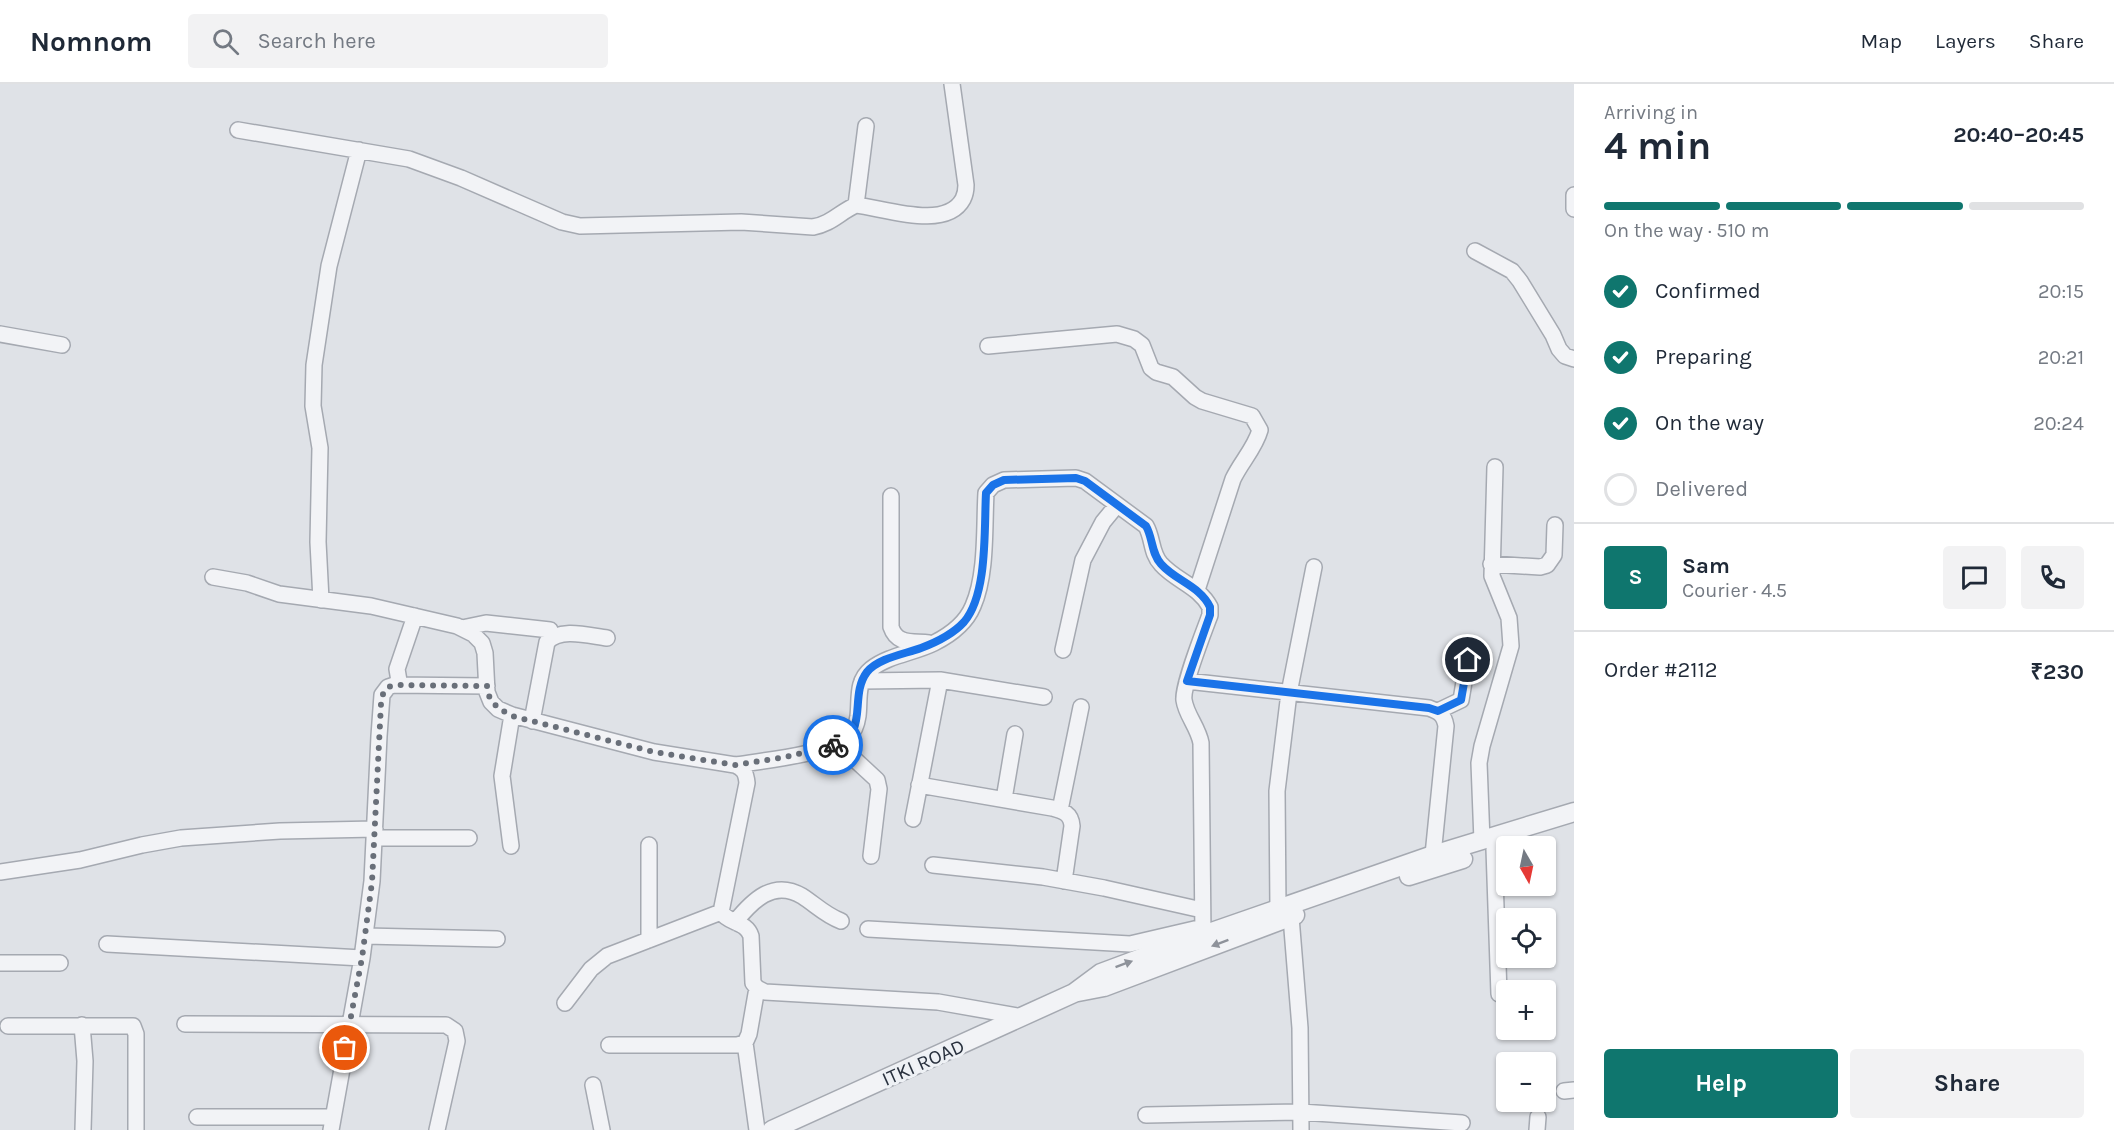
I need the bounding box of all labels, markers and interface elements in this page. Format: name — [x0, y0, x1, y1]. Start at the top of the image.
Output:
search box — [188, 14, 608, 68]
text: Nomnom — [30, 25, 152, 58]
icon: search — [209, 25, 242, 58]
text: Search here — [257, 28, 376, 54]
text: Map — [1860, 29, 1902, 53]
text: Layers — [1935, 29, 1996, 53]
text: Share — [2029, 29, 2084, 53]
text: Arriving in — [1604, 101, 1698, 124]
text: 20:40–20:45 — [1953, 122, 2084, 148]
text: 4 min — [1604, 123, 1711, 169]
text: On the way · 510 m — [1604, 219, 1769, 242]
icon: check — [1604, 275, 1637, 308]
text: Confirmed — [1655, 278, 1761, 304]
text: 20:15 — [2038, 280, 2084, 303]
icon: check — [1604, 341, 1637, 374]
text: Preparing — [1655, 344, 1752, 370]
text: 20:21 — [2038, 346, 2084, 369]
icon: check — [1604, 407, 1637, 440]
text: On the way — [1655, 410, 1764, 436]
text: 20:24 — [2033, 412, 2084, 435]
text: Delivered — [1655, 476, 1748, 502]
button: chat — [1943, 546, 2006, 609]
button: phone — [2021, 546, 2084, 609]
text: Sam — [1682, 553, 1730, 579]
text: S — [1628, 564, 1643, 590]
text: Courier · 4.5 — [1682, 579, 1787, 602]
pin — [1442, 634, 1493, 685]
icon: home — [1451, 643, 1484, 676]
text: Order #2112 — [1604, 657, 1717, 683]
text: ₹230 — [2031, 659, 2084, 685]
courier — [803, 715, 863, 775]
icon: bike — [817, 729, 850, 762]
north arrow — [1496, 836, 1556, 896]
map controls — [1496, 836, 1556, 1112]
button: locate — [1496, 908, 1556, 968]
one-way arrow — [1211, 939, 1229, 949]
one-way arrow — [1115, 959, 1133, 968]
button: + — [1496, 980, 1556, 1040]
pin — [319, 1022, 370, 1073]
icon: bag — [328, 1031, 361, 1064]
street label: ITKI ROAD — [878, 1034, 968, 1091]
button: Help — [1604, 1049, 1838, 1118]
button: Share — [1850, 1049, 2084, 1118]
button: − — [1496, 1052, 1556, 1112]

